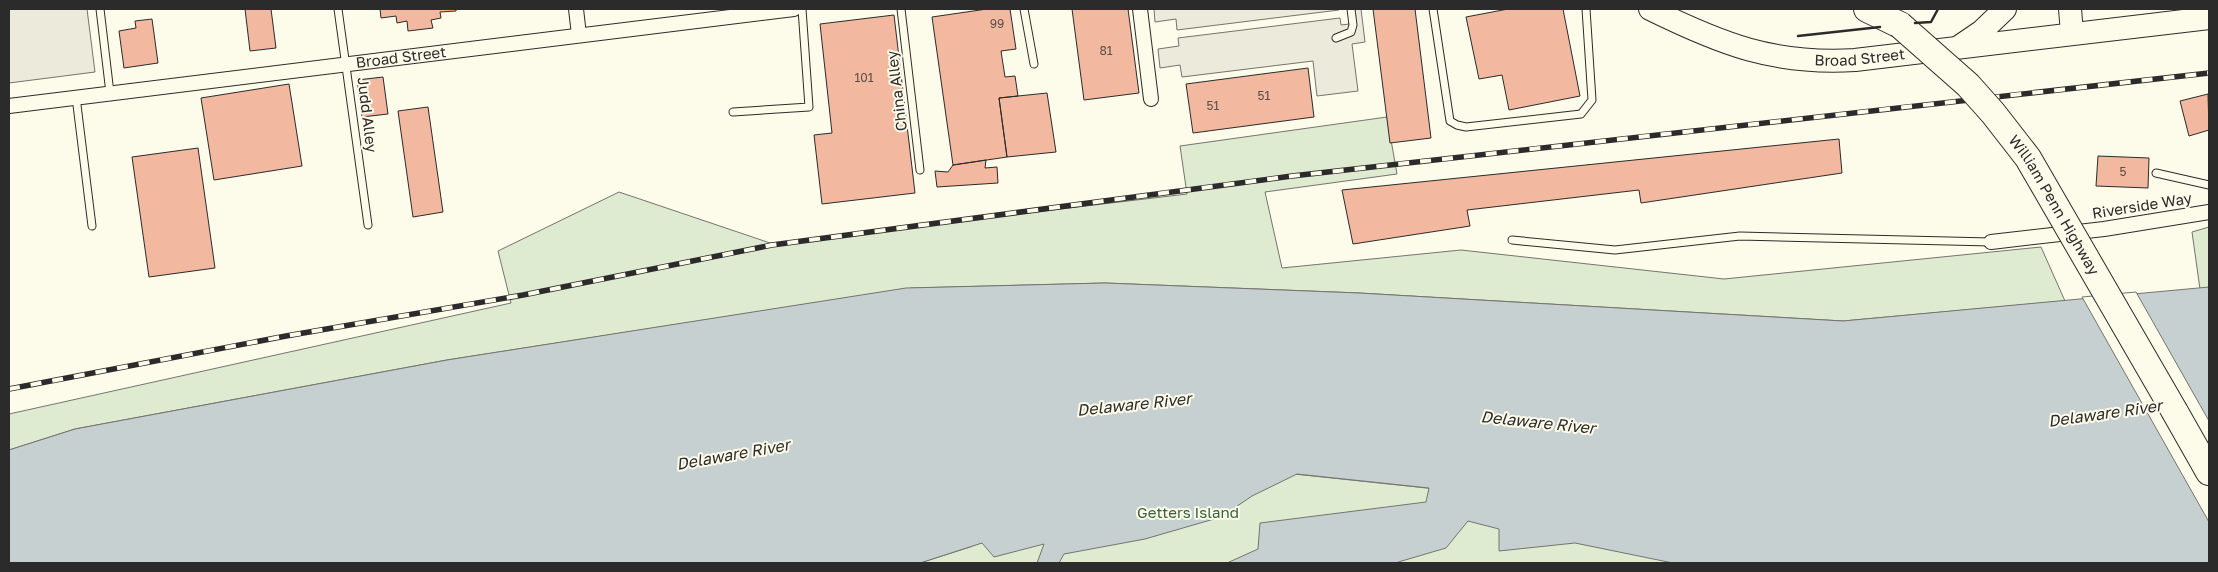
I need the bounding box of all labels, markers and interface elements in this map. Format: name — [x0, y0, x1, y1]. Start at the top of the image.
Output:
house number: 99 — [990, 16, 1004, 31]
street label: Broad Street — [355, 42, 447, 71]
house number: 81 — [1099, 43, 1113, 58]
street label: Broad Street — [1814, 44, 1906, 69]
street label: China Alley — [882, 49, 910, 132]
house number: 101 — [854, 70, 874, 85]
street label: Judd Alley — [354, 76, 382, 154]
house number: 51 — [1258, 88, 1271, 103]
house number: 51 — [1207, 98, 1220, 113]
street label: William Penn Highway — [2005, 131, 2104, 278]
house number: 5 — [2120, 164, 2127, 179]
street label: Riverside Way — [2091, 188, 2194, 222]
water label: Delaware River — [1076, 388, 1195, 420]
water label: Delaware River — [2047, 395, 2166, 431]
water label: Delaware River — [1480, 406, 1599, 438]
water label: Delaware River — [675, 434, 794, 474]
park label: Getters Island — [1137, 503, 1239, 521]

